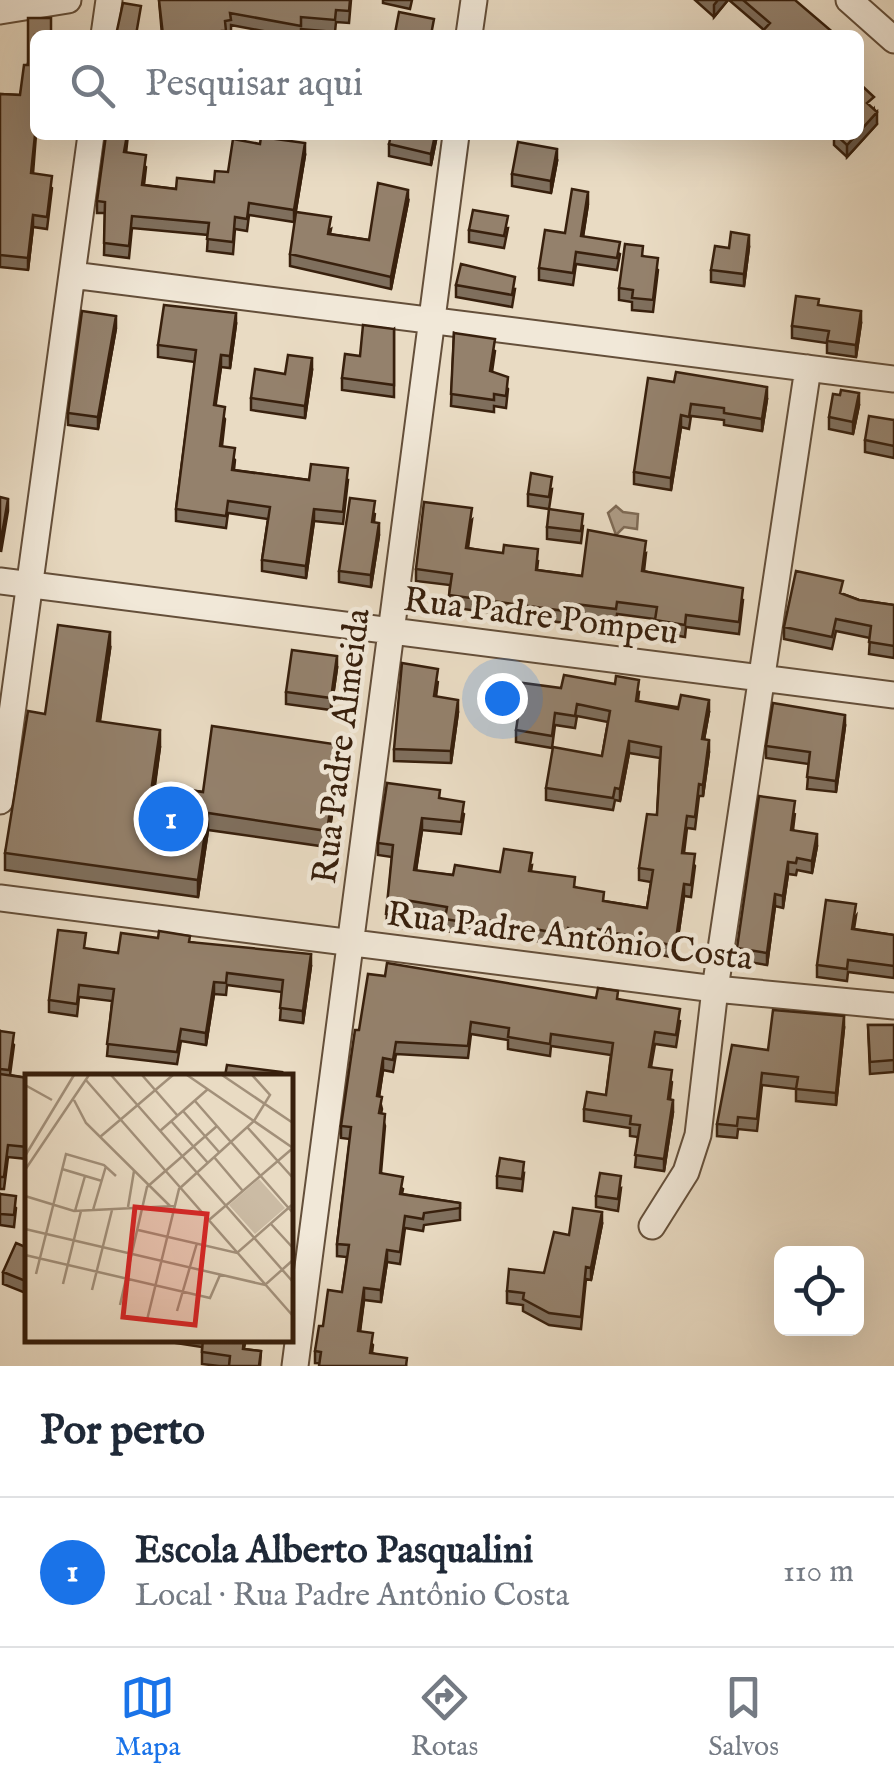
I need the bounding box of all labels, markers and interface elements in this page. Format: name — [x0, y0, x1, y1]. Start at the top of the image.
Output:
search box — [30, 30, 864, 140]
icon: search — [65, 58, 120, 113]
text: Pesquisar aqui — [145, 61, 363, 109]
street label: Rua Padre Pompeu — [401, 578, 681, 657]
street label: Rua Padre Almeida — [303, 605, 382, 886]
your location — [477, 673, 528, 724]
pin: 1 — [138, 782, 204, 856]
street label: Rua Padre Antônio Costa — [384, 893, 756, 982]
inset map — [25, 1074, 292, 1341]
map controls — [774, 1246, 864, 1336]
button: locate — [774, 1246, 864, 1336]
text: Por perto — [40, 1405, 205, 1458]
text: Escola Alberto Pasqualini — [135, 1528, 533, 1576]
text: 1 — [67, 1552, 78, 1593]
text: 110 m — [783, 1552, 854, 1593]
text: Local · Rua Padre Antônio Costa — [135, 1576, 569, 1617]
tab: Mapa — [115, 1670, 181, 1765]
tab: Rotas — [411, 1670, 478, 1765]
tab: Salvos — [708, 1670, 779, 1765]

